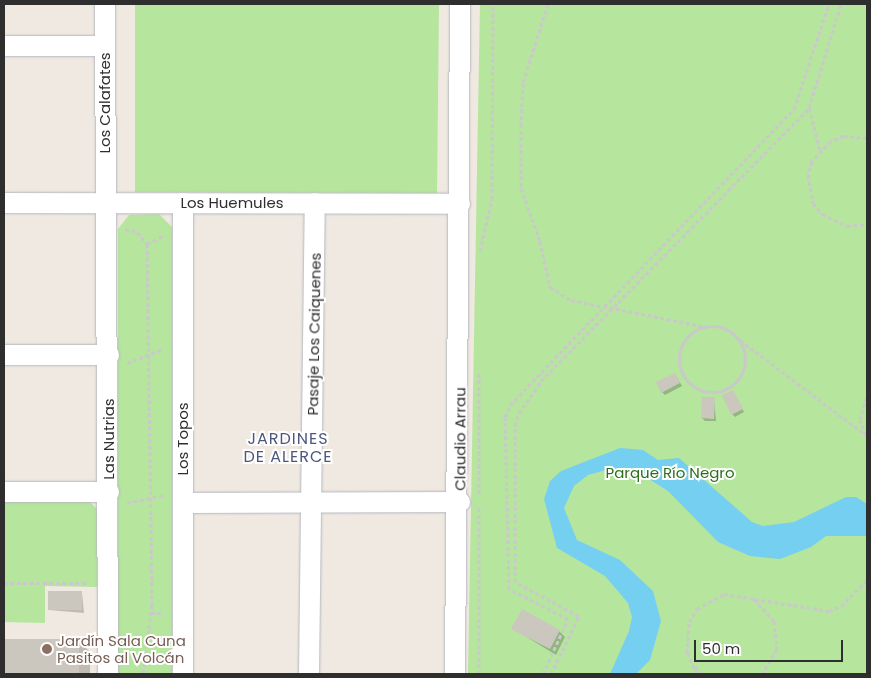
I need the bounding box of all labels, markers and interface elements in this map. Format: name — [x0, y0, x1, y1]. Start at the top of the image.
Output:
street label: Los Calafates — [96, 52, 114, 154]
street label: Los Huemules — [180, 194, 284, 212]
street label: Pasaje Los Caiquenes — [304, 252, 324, 416]
street label: Claudio Arrau — [451, 387, 469, 491]
street label: Las Nutrias — [100, 398, 118, 480]
street label: Los Topos — [174, 402, 192, 476]
district label: JARDINES DE ALERCE — [242, 429, 334, 467]
park label: Parque Río Negro — [605, 464, 735, 482]
scale bar — [696, 630, 845, 662]
place label: Jardín Sala Cuna Pasitos al Volcán — [57, 631, 186, 666]
text: 50 m — [702, 638, 740, 659]
marker: Jardín Sala Cuna Pasitos al Volcán — [41, 643, 53, 655]

